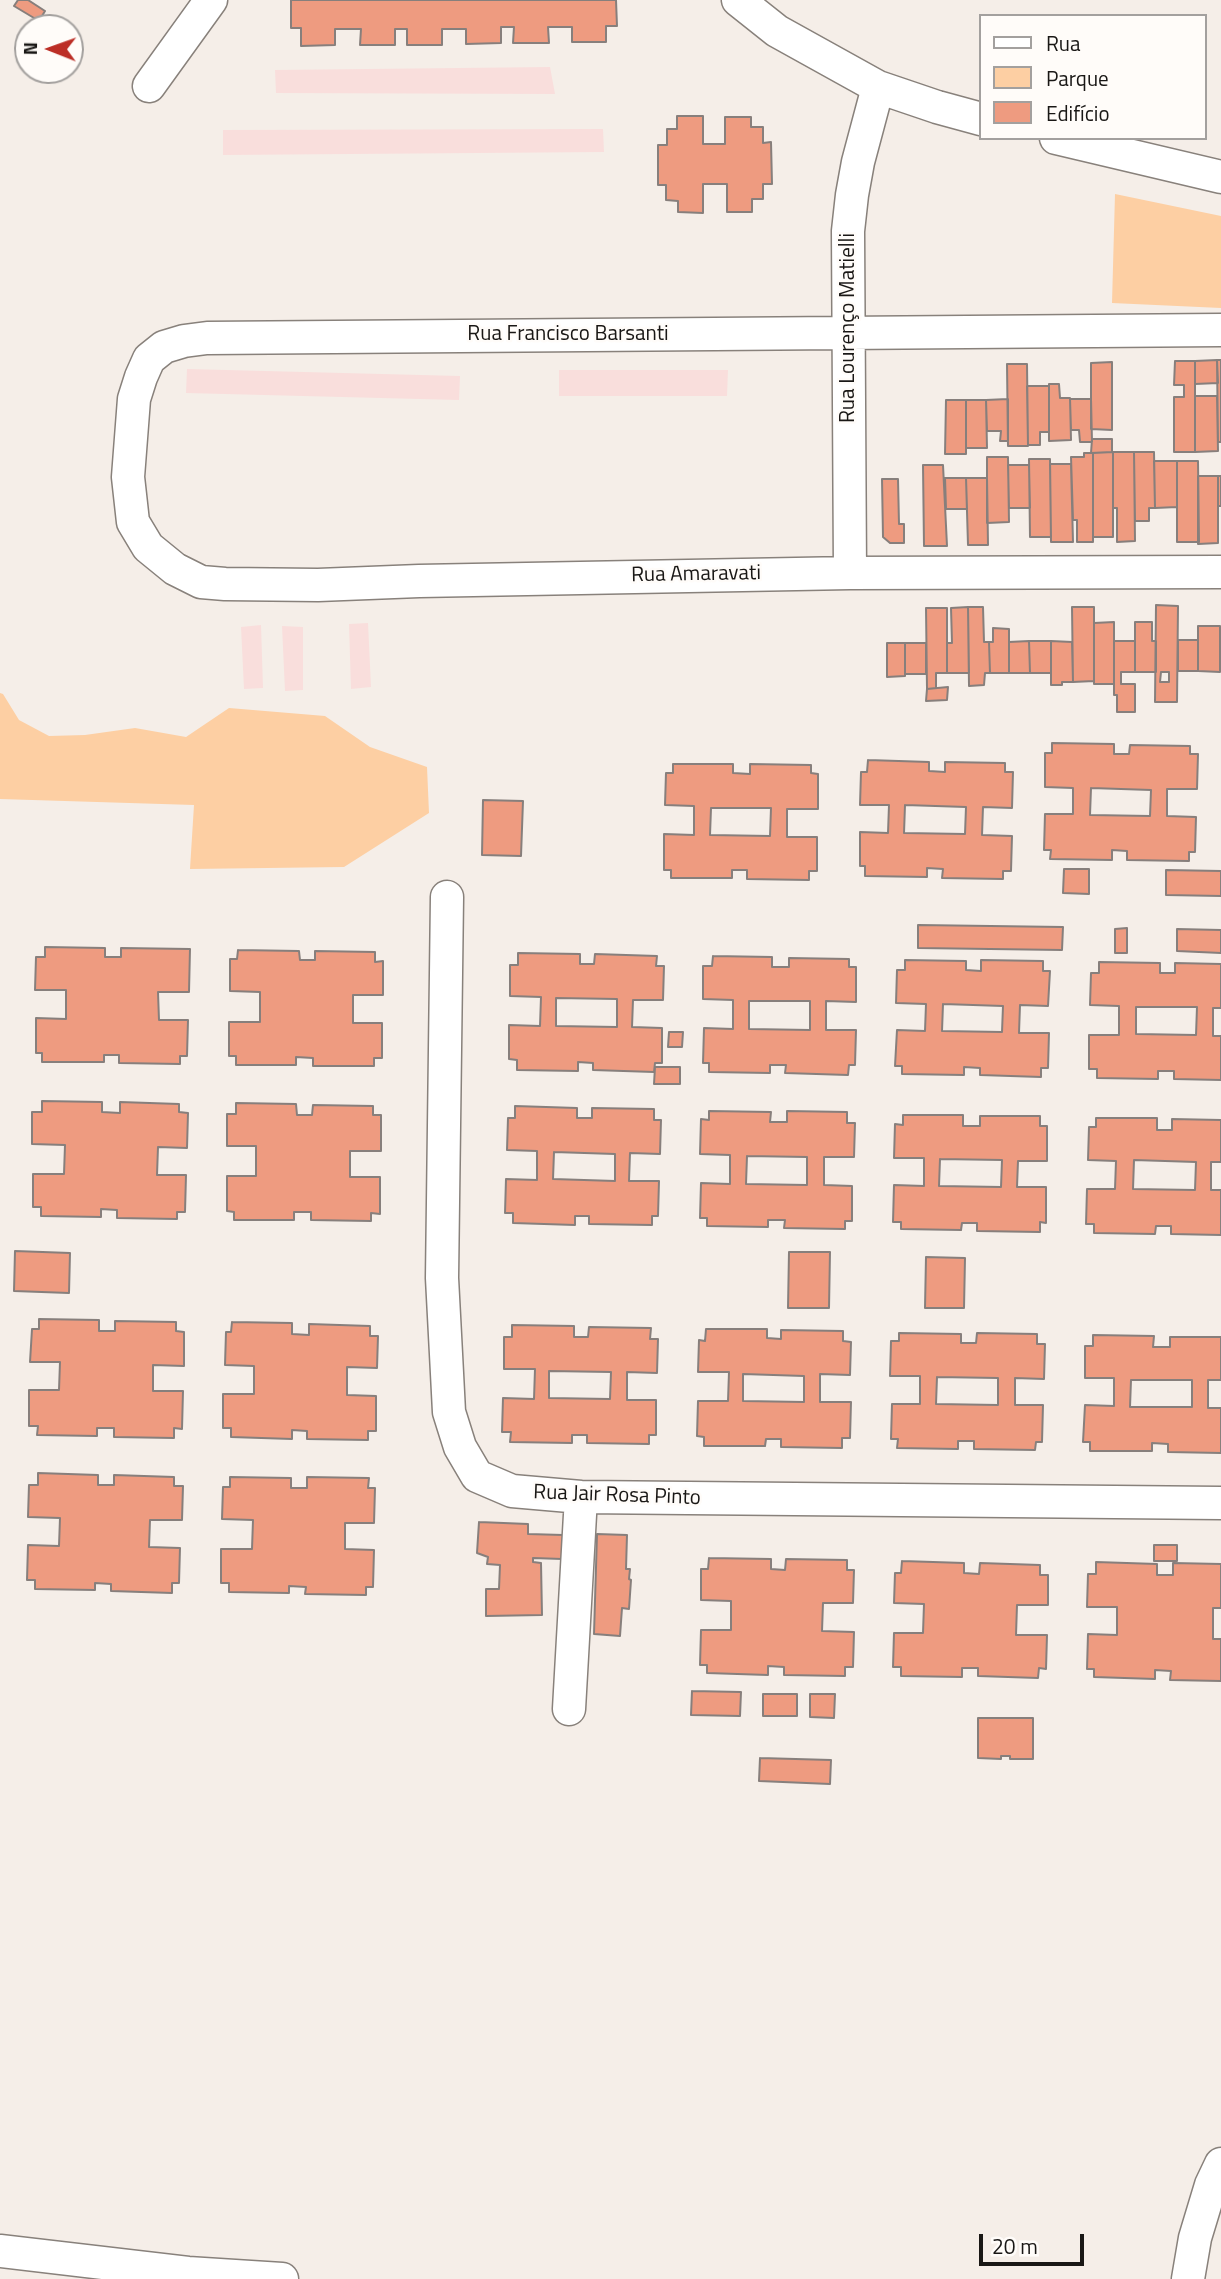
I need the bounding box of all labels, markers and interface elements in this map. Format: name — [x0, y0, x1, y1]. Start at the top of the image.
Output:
north arrow — [14, 14, 84, 84]
legend — [979, 14, 1207, 140]
text: Rua — [1046, 27, 1081, 59]
text: N — [15, 42, 44, 56]
text: Parque — [1046, 62, 1109, 94]
text: Edifício — [1046, 97, 1110, 129]
street label: Rua Lourenço Matielli — [836, 233, 862, 423]
street label: Rua Francisco Barsanti — [467, 322, 669, 348]
street label: Rua Amaravati — [631, 561, 761, 589]
street label: Rua Jair Rosa Pinto — [533, 1480, 701, 1512]
scale bar — [983, 2220, 1088, 2264]
text: 20 m — [992, 2230, 1038, 2262]

